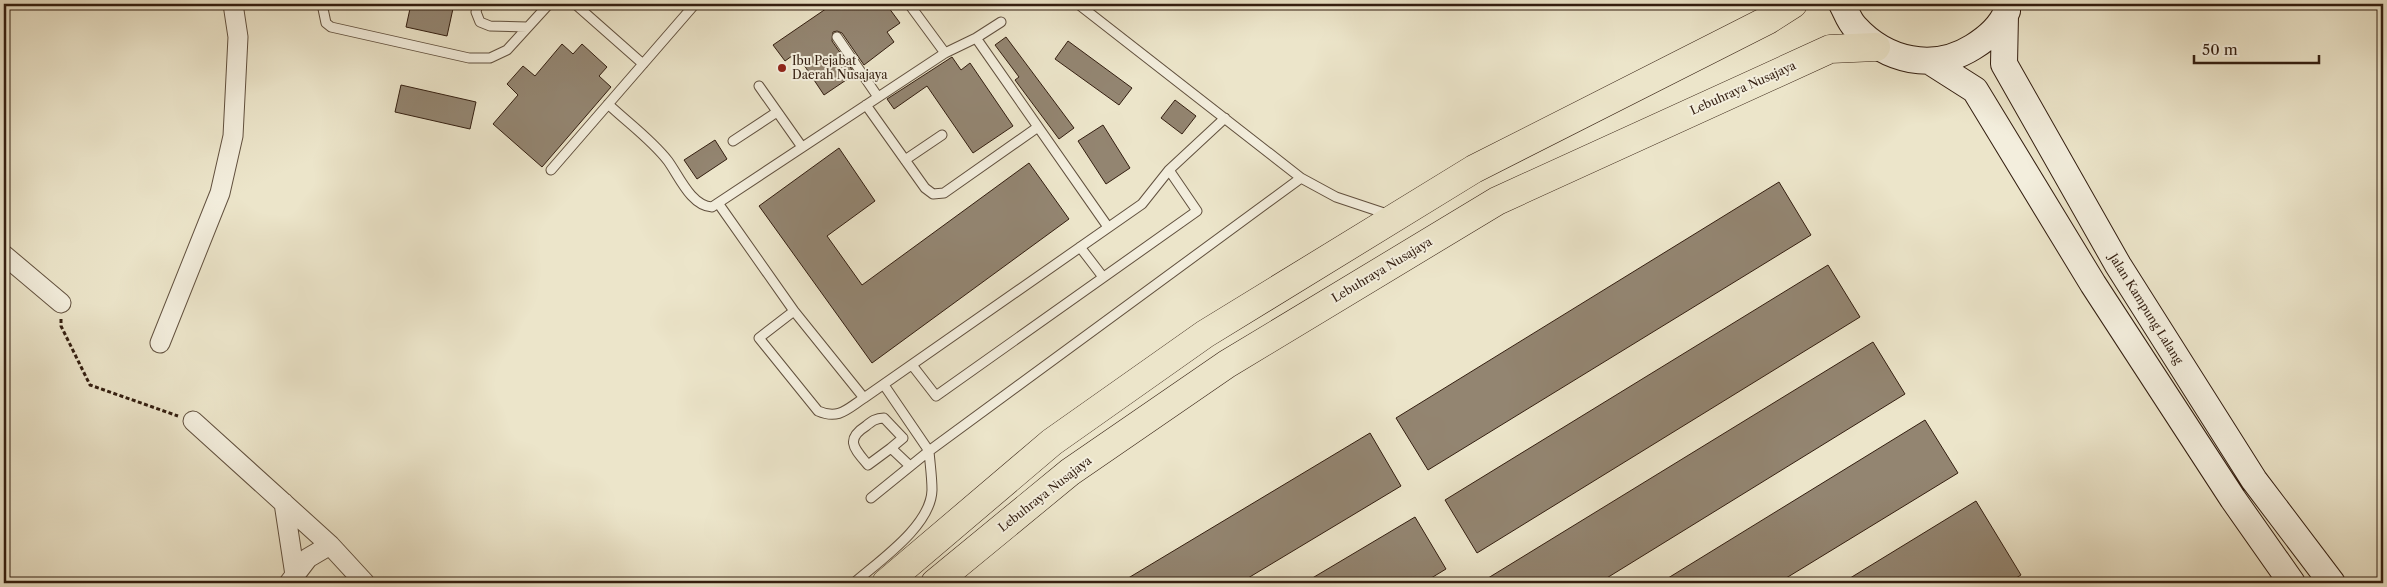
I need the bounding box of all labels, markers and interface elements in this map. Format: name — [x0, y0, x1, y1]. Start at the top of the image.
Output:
scale bar — [2194, 32, 2320, 64]
text: 50 m — [2202, 40, 2238, 59]
place label: Ibu Pejabat Daerah Nusajaya — [792, 53, 888, 82]
street label: Lebuhraya Nusajaya — [1688, 57, 1799, 118]
marker: Ibu Pejabat Daerah Nusajaya — [776, 62, 788, 74]
street label: Lebuhraya Nusajaya — [1329, 233, 1435, 305]
street label: Jalan Kampung Lalang — [2105, 249, 2187, 367]
street label: Lebuhraya Nusajaya — [995, 452, 1095, 535]

